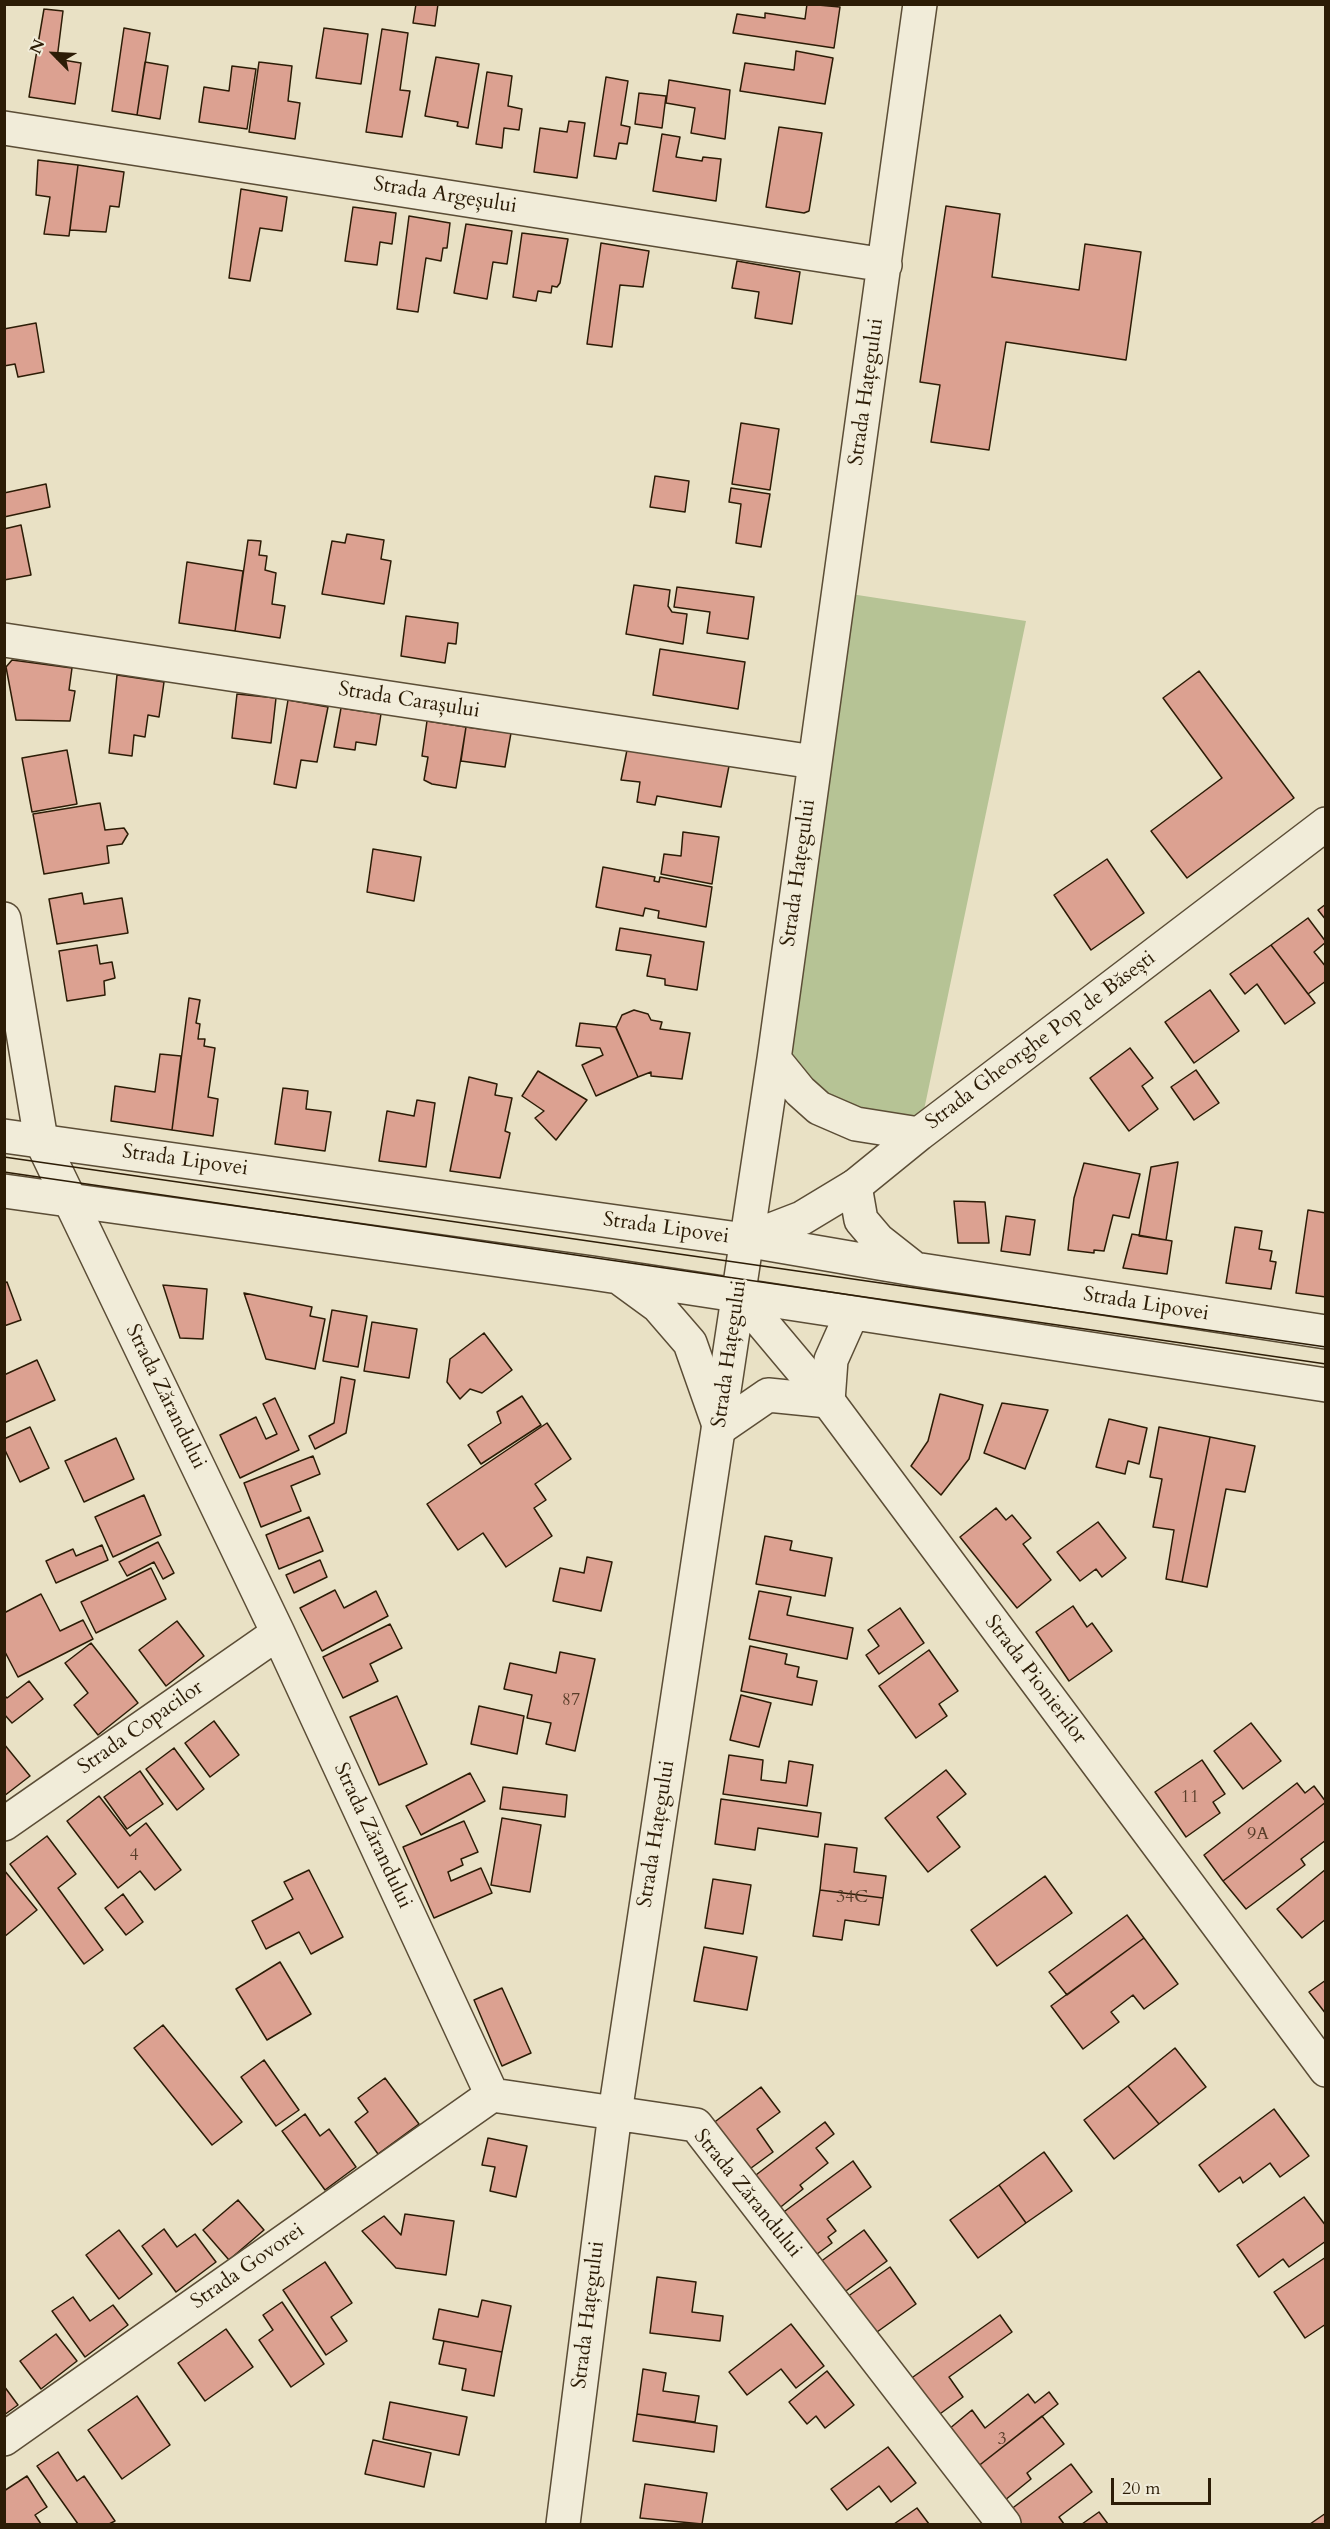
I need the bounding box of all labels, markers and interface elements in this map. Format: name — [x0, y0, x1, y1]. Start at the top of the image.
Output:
north arrow — [24, 24, 84, 84]
text: N — [25, 36, 50, 58]
street label: Strada Argeșului — [371, 172, 519, 220]
street label: Strada Hațegului — [844, 317, 890, 467]
street label: Strada Carașului — [336, 677, 482, 725]
street label: Strada Hațegului — [776, 798, 822, 948]
street label: Strada Gheorghe Pop de Băsești — [921, 946, 1161, 1136]
street label: Strada Lipovei — [120, 1140, 250, 1182]
street label: Strada Lipovei — [601, 1208, 731, 1250]
street label: Strada Hațegului — [707, 1279, 753, 1429]
street label: Strada Lipovei — [1081, 1283, 1211, 1327]
street label: Strada Zărandului — [119, 1321, 211, 1473]
street label: Strada Pionierilor — [978, 1611, 1092, 1749]
street label: Strada Copacilor — [73, 1675, 209, 1781]
house number: 87 — [562, 1690, 580, 1712]
street label: Strada Zărandului — [327, 1759, 417, 1913]
street label: Strada Hațegului — [633, 1759, 681, 1909]
house number: 11 — [1181, 1787, 1199, 1809]
house number: 9A — [1247, 1824, 1269, 1846]
house number: 4 — [129, 1845, 139, 1867]
house number: 34C — [836, 1887, 868, 1909]
street label: Strada Zărandului — [688, 2125, 806, 2263]
street label: Strada Govorei — [186, 2219, 310, 2315]
street label: Strada Hațegului — [567, 2240, 611, 2390]
house number: 3 — [997, 2429, 1007, 2451]
scale bar — [1114, 2466, 1214, 2504]
text: 20 m — [1122, 2476, 1161, 2501]

